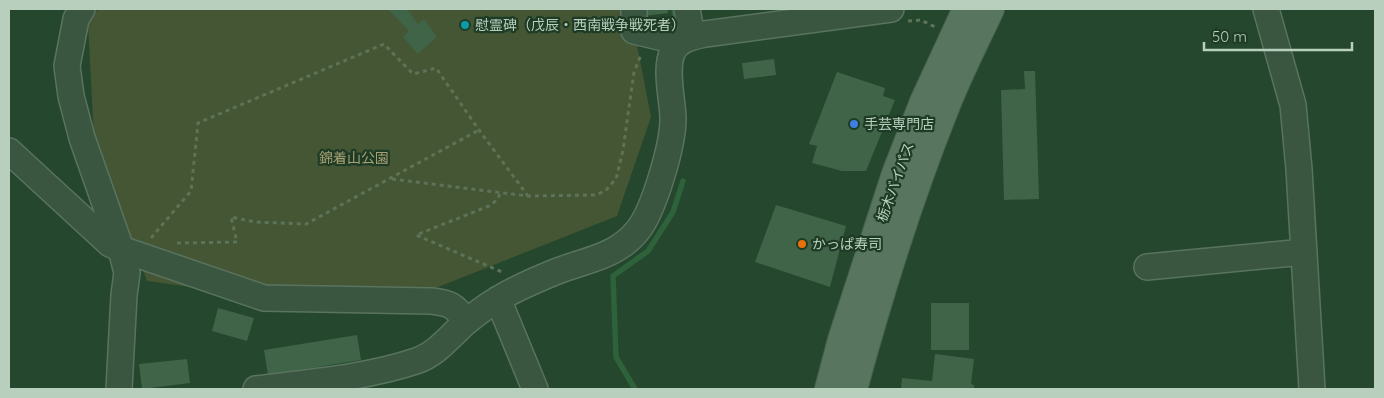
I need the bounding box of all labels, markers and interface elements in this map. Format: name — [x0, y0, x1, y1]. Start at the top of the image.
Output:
place label: 慰霊碑（戊辰・西南戦争戦死者） — [475, 16, 685, 34]
marker: 慰霊碑（戊辰・西南戦争戦死者） — [459, 19, 471, 31]
scale bar — [1204, 20, 1352, 52]
text: 50 m — [1212, 27, 1247, 46]
place label: 手芸専門店 — [864, 115, 934, 133]
marker: 手芸専門店 — [848, 118, 860, 130]
street label: 栃木バイパス — [872, 140, 918, 224]
park label: 錦着山公園 — [319, 149, 389, 167]
place label: かっぱ寿司 — [812, 235, 882, 253]
marker: かっぱ寿司 — [796, 238, 808, 250]

